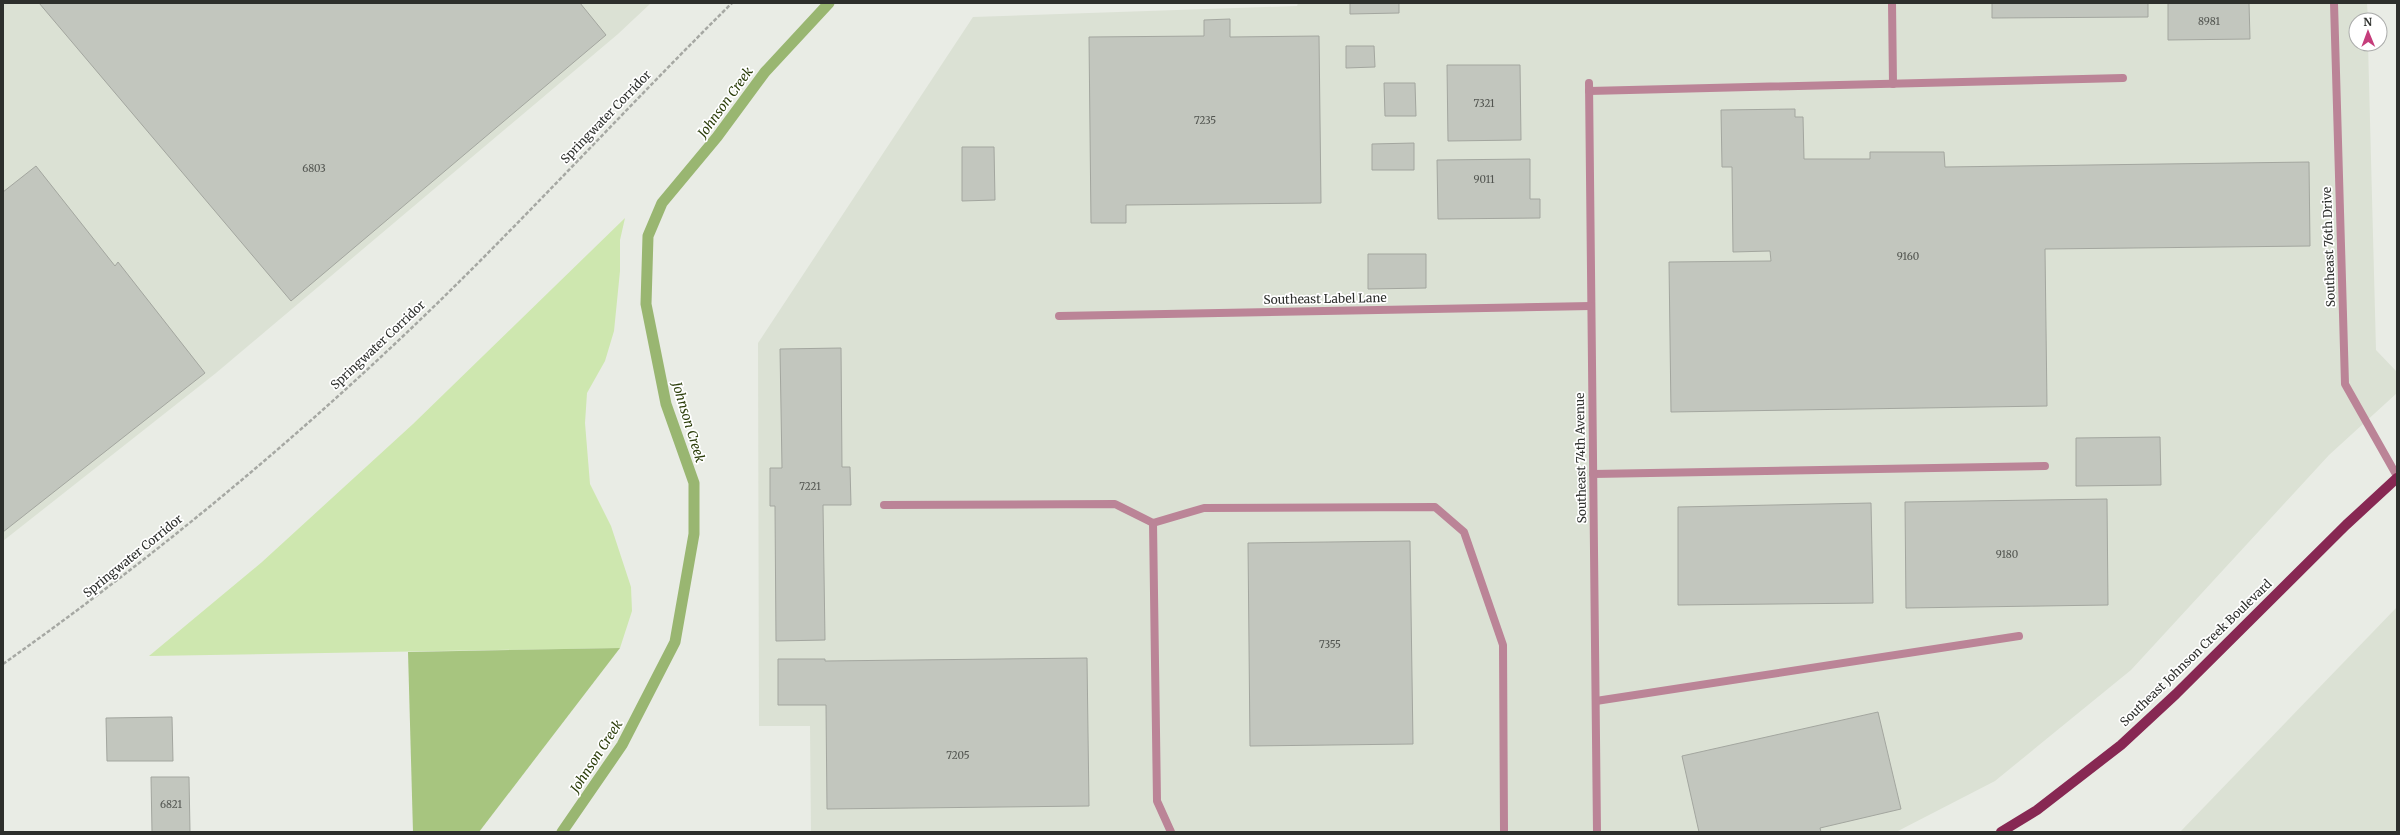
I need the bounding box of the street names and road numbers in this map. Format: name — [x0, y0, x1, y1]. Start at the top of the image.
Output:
street label: Springwater Corridor — [557, 67, 654, 166]
street label: Southeast 76th Drive — [2319, 187, 2338, 307]
street label: Southeast Label Lane — [1263, 290, 1387, 307]
street label: Springwater Corridor — [327, 297, 428, 392]
street label: Southeast 74th Avenue — [1572, 392, 1589, 524]
street label: Springwater Corridor — [80, 511, 186, 600]
street label: Southeast Johnson Creek Boulevard — [2117, 576, 2275, 729]

